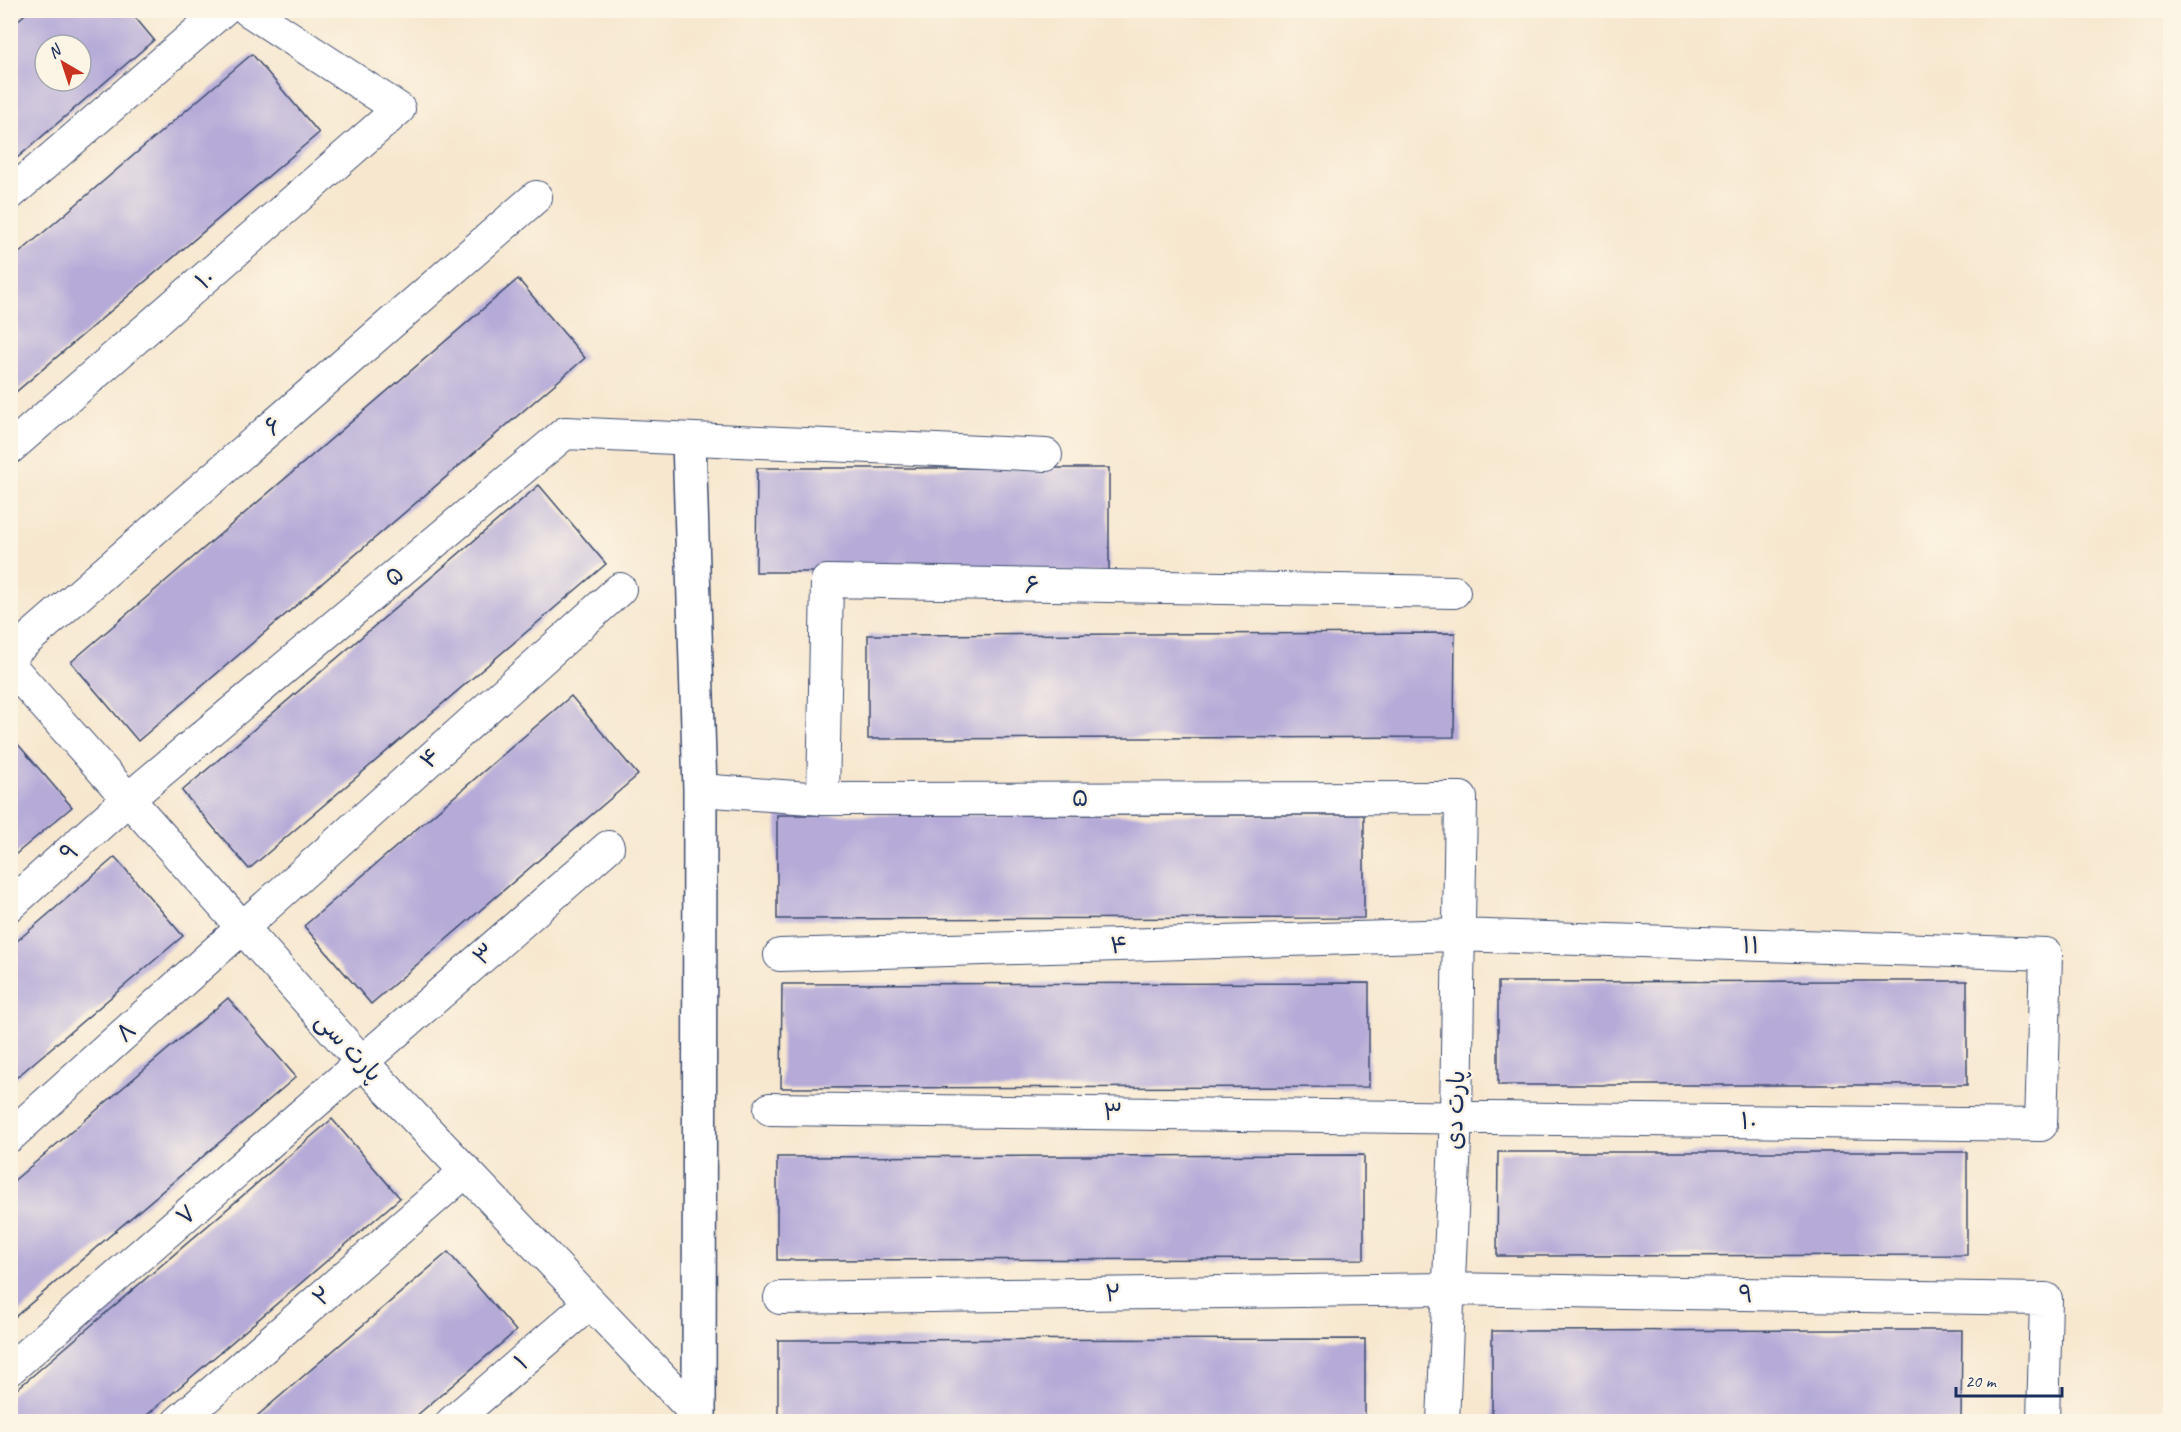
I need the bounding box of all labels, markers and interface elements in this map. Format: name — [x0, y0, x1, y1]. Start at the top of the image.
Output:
north arrow — [33, 33, 93, 93]
text: N — [44, 39, 67, 63]
street label: ۱۰ — [189, 262, 221, 296]
street label: ۶ — [258, 410, 288, 442]
street label: ۵ — [378, 559, 410, 593]
street label: ۶ — [1024, 570, 1040, 600]
street label: ۴ — [413, 741, 447, 775]
street label: ۵ — [1072, 783, 1088, 813]
street label: ۹ — [53, 836, 85, 868]
street label: ۴ — [1109, 930, 1129, 960]
street label: ۱۱ — [1742, 930, 1760, 960]
street label: ۳ — [467, 936, 501, 972]
street label: پارت سی — [309, 1006, 389, 1088]
street label: ۸ — [110, 1015, 142, 1049]
street label: پارت دی — [1439, 1070, 1471, 1150]
street label: ۳ — [1103, 1097, 1123, 1127]
street label: ۱۰ — [1740, 1106, 1758, 1136]
street label: ۷ — [170, 1198, 202, 1232]
street label: ۲ — [1105, 1278, 1121, 1308]
street label: ۲ — [306, 1279, 338, 1313]
street label: ۹ — [1738, 1279, 1754, 1309]
street label: ۱ — [508, 1348, 534, 1376]
scale bar — [1956, 1360, 2062, 1398]
text: 20 m — [1965, 1370, 1998, 1392]

